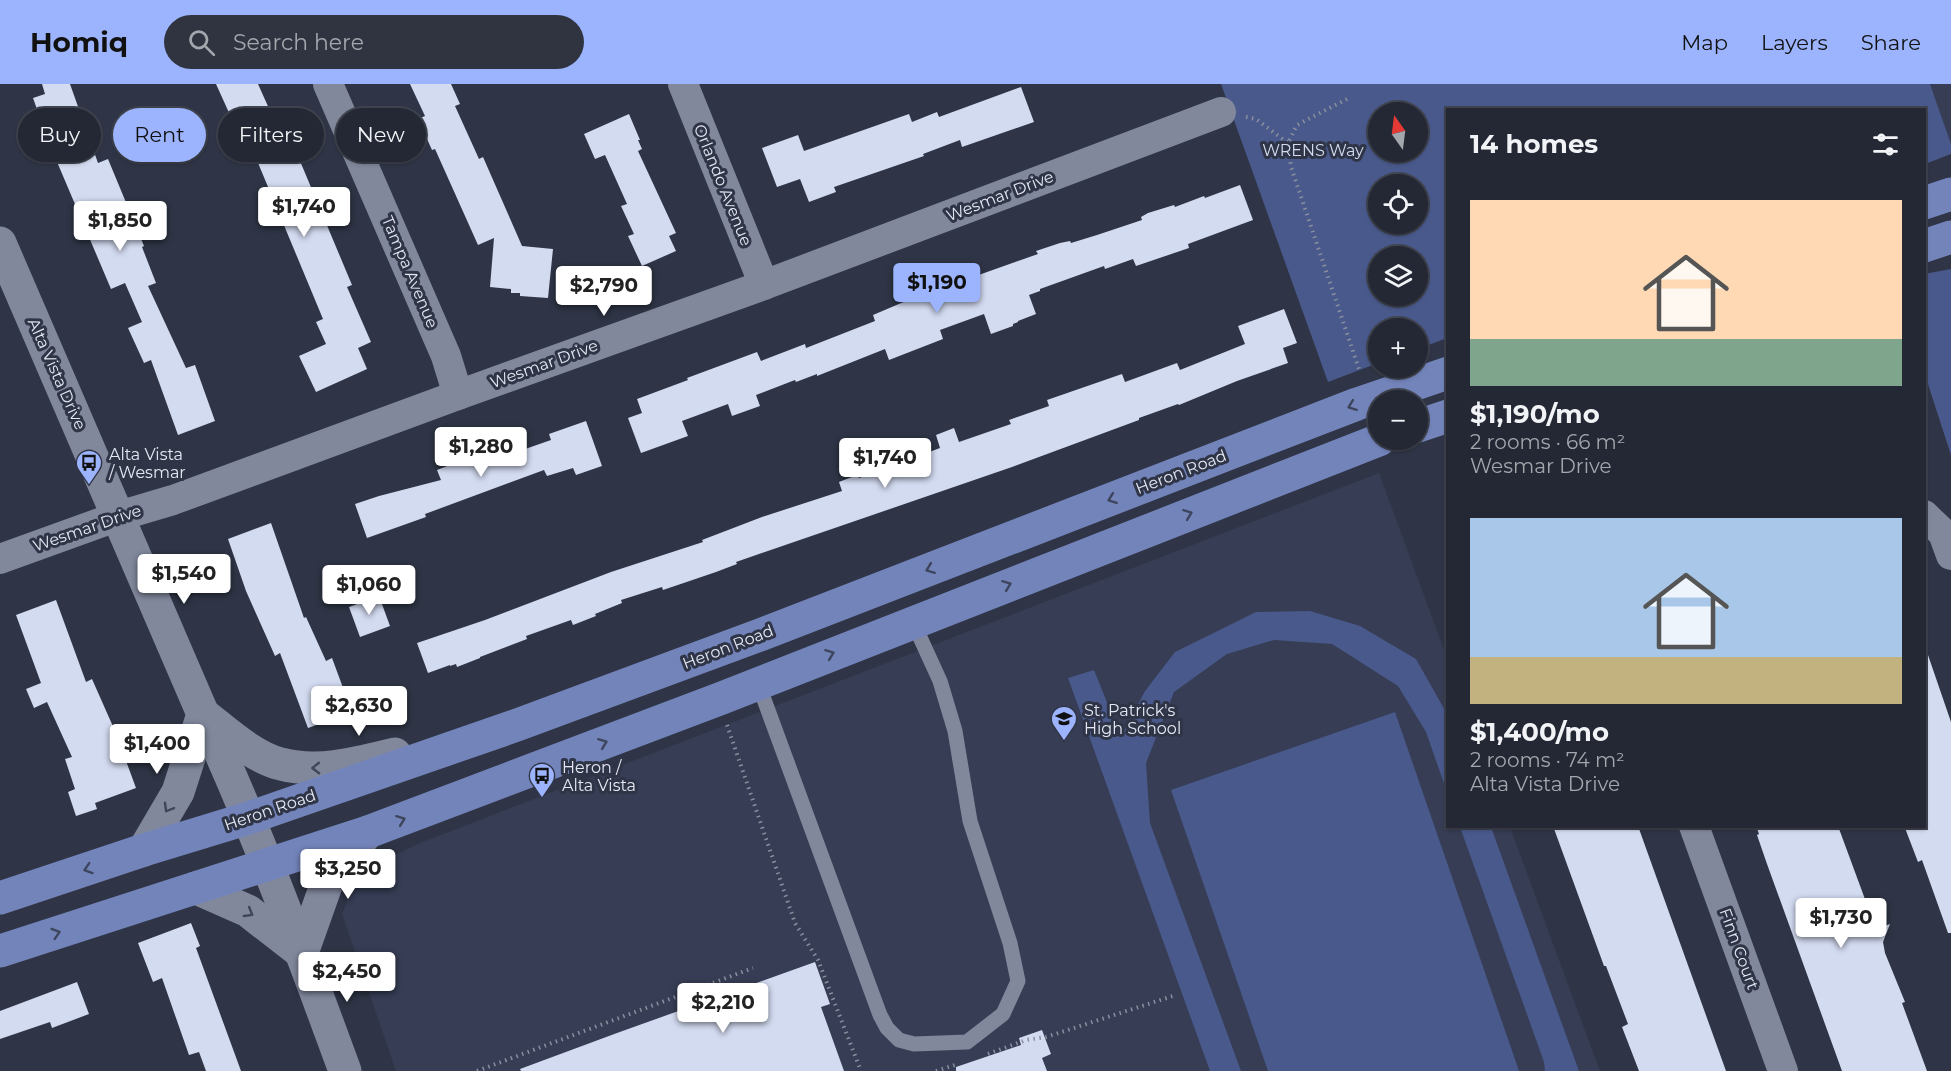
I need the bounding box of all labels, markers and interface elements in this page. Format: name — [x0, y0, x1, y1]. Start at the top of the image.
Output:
search box — [164, 15, 584, 69]
text: Homiq — [30, 25, 128, 59]
icon: search — [185, 26, 218, 59]
text: Search here — [233, 29, 364, 56]
text: Map — [1681, 30, 1728, 55]
text: Layers — [1761, 30, 1828, 55]
text: Share — [1861, 30, 1921, 55]
north arrow — [1368, 102, 1428, 162]
map controls — [1368, 102, 1428, 450]
chip: Buy — [18, 108, 101, 162]
chip: Rent — [113, 108, 206, 162]
chip: Filters — [218, 108, 324, 162]
chip: New — [336, 108, 426, 162]
street label: Orlando Avenue — [690, 121, 756, 249]
text: 14 homes — [1470, 128, 1598, 160]
icon: filters — [1869, 128, 1902, 161]
park label: WRENS Way — [1262, 141, 1364, 160]
street label: Wesmar Drive — [944, 167, 1056, 225]
button: locate — [1368, 174, 1428, 234]
pin: $1,740 — [255, 187, 353, 238]
text: $1,740 — [272, 194, 336, 218]
pin: $1,850 — [71, 201, 169, 252]
text: $1,850 — [88, 208, 152, 232]
street label: Tampa Avenue — [378, 213, 442, 331]
icon: home — [1632, 239, 1740, 347]
button: layers — [1368, 246, 1428, 306]
pin: $1,190 — [888, 263, 986, 314]
pin: $2,790 — [555, 266, 653, 317]
text: $1,190 — [907, 270, 967, 294]
text: $2,790 — [570, 273, 638, 297]
street label: Alta Vista Drive — [24, 315, 90, 433]
button: + — [1368, 318, 1428, 378]
street label: Wesmar Drive — [488, 336, 600, 392]
button: − — [1368, 390, 1428, 450]
one-way arrow — [1348, 398, 1358, 411]
text: $1,190/mo — [1470, 398, 1600, 430]
pin: $1,280 — [432, 427, 530, 478]
text: 2 rooms · 66 m² — [1470, 430, 1625, 454]
text: $1,280 — [449, 434, 513, 458]
pin: $1,740 — [836, 438, 934, 489]
place label: Alta Vista / Wesmar — [108, 445, 186, 482]
text: $1,740 — [853, 445, 917, 469]
street label: Heron Road — [1133, 446, 1229, 498]
bus stop icon: Alta Vista / Wesmar — [74, 448, 104, 486]
text: Wesmar Drive — [1470, 454, 1612, 478]
one-way arrow — [1107, 491, 1118, 504]
street label: Wesmar Drive — [30, 501, 144, 555]
one-way arrow — [1182, 509, 1193, 521]
pin: $1,540 — [135, 554, 233, 605]
icon: home — [1632, 557, 1740, 665]
text: $1,540 — [152, 561, 216, 585]
one-way arrow — [925, 562, 936, 574]
pin: $1,060 — [320, 565, 418, 616]
text: $1,060 — [336, 572, 402, 596]
one-way arrow — [1000, 580, 1011, 592]
street label: Heron Road — [680, 621, 776, 673]
one-way arrow — [824, 649, 835, 661]
pin: $2,630 — [310, 686, 408, 737]
text: $2,630 — [325, 693, 393, 717]
place label: St. Patrick's High School — [1084, 701, 1181, 738]
school or university icon: St. Patrick's High School — [1049, 704, 1079, 742]
text: $1,400/mo — [1470, 716, 1609, 748]
pin: $1,400 — [108, 724, 206, 775]
text: $1,400 — [124, 731, 190, 755]
one-way arrow — [597, 737, 608, 750]
text: 2 rooms · 74 m² — [1470, 748, 1625, 772]
place label: Heron / Alta Vista — [562, 758, 636, 795]
one-way arrow — [312, 761, 321, 774]
bus stop icon: Heron / Alta Vista — [527, 761, 557, 799]
text: Alta Vista Drive — [1470, 772, 1620, 796]
street label: Heron Road — [222, 785, 318, 835]
one-way arrow — [164, 802, 176, 812]
one-way arrow — [395, 814, 406, 827]
pin: $3,250 — [299, 849, 397, 900]
text: $3,250 — [314, 856, 382, 880]
one-way arrow — [83, 862, 94, 874]
pin: $1,730 — [1792, 898, 1890, 949]
one-way arrow — [243, 905, 253, 917]
text: $1,730 — [1810, 905, 1873, 929]
street label: Finn Court — [1716, 906, 1763, 993]
one-way arrow — [50, 928, 61, 940]
pin: $2,450 — [298, 952, 396, 1003]
text: $2,450 — [312, 959, 382, 983]
pin: $2,210 — [674, 983, 772, 1034]
text: $2,210 — [691, 990, 755, 1014]

